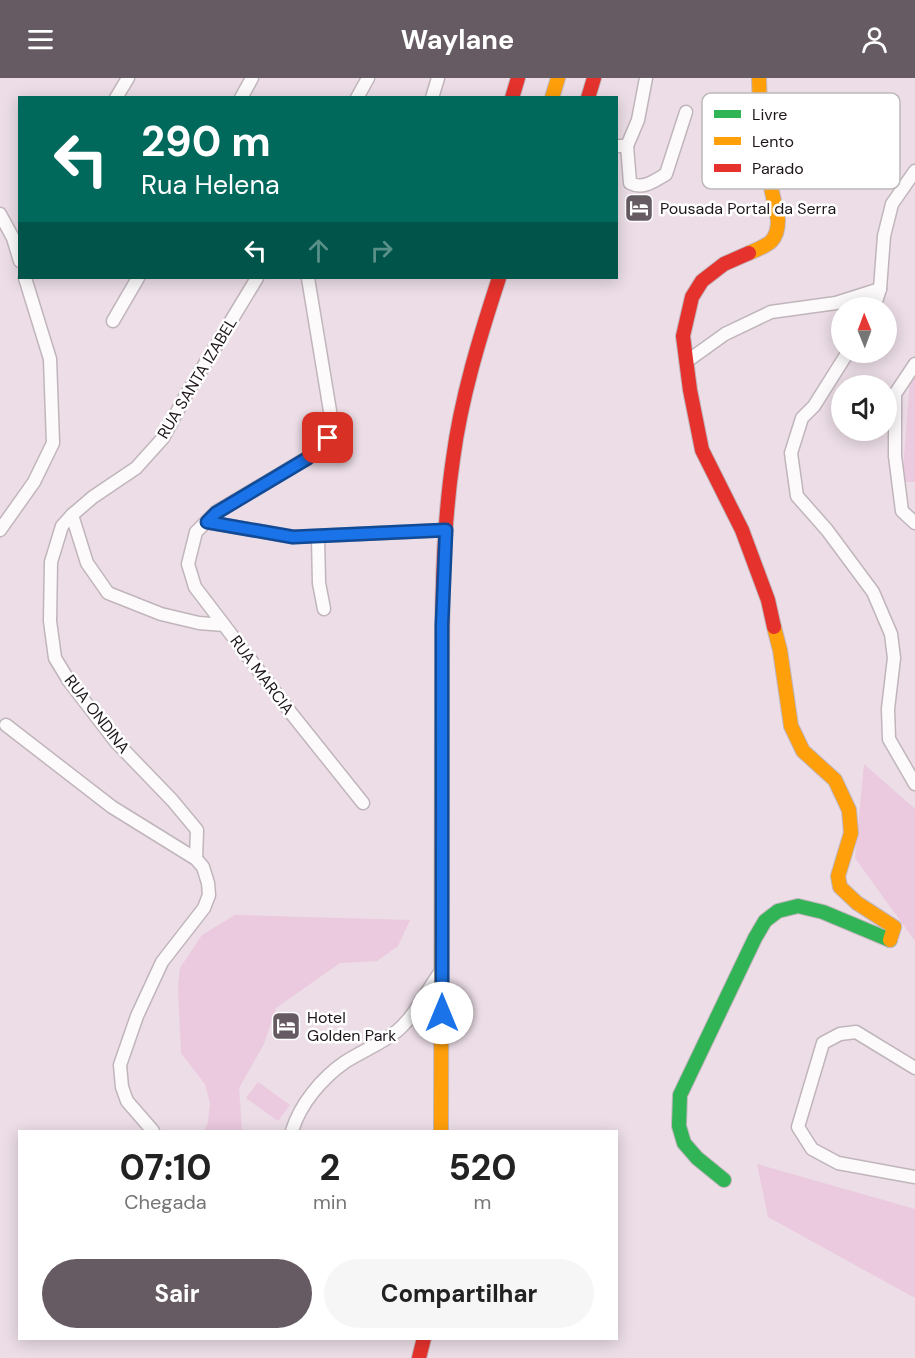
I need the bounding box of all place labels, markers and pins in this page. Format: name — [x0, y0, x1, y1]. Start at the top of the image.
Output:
hotel icon: Pousada Portal da Serra — [623, 192, 655, 224]
place label: Pousada Portal da Serra — [660, 198, 836, 219]
pin — [302, 412, 353, 463]
place label: Hotel Golden Park — [307, 1007, 396, 1046]
hotel icon: Hotel Golden Park — [270, 1010, 302, 1042]

